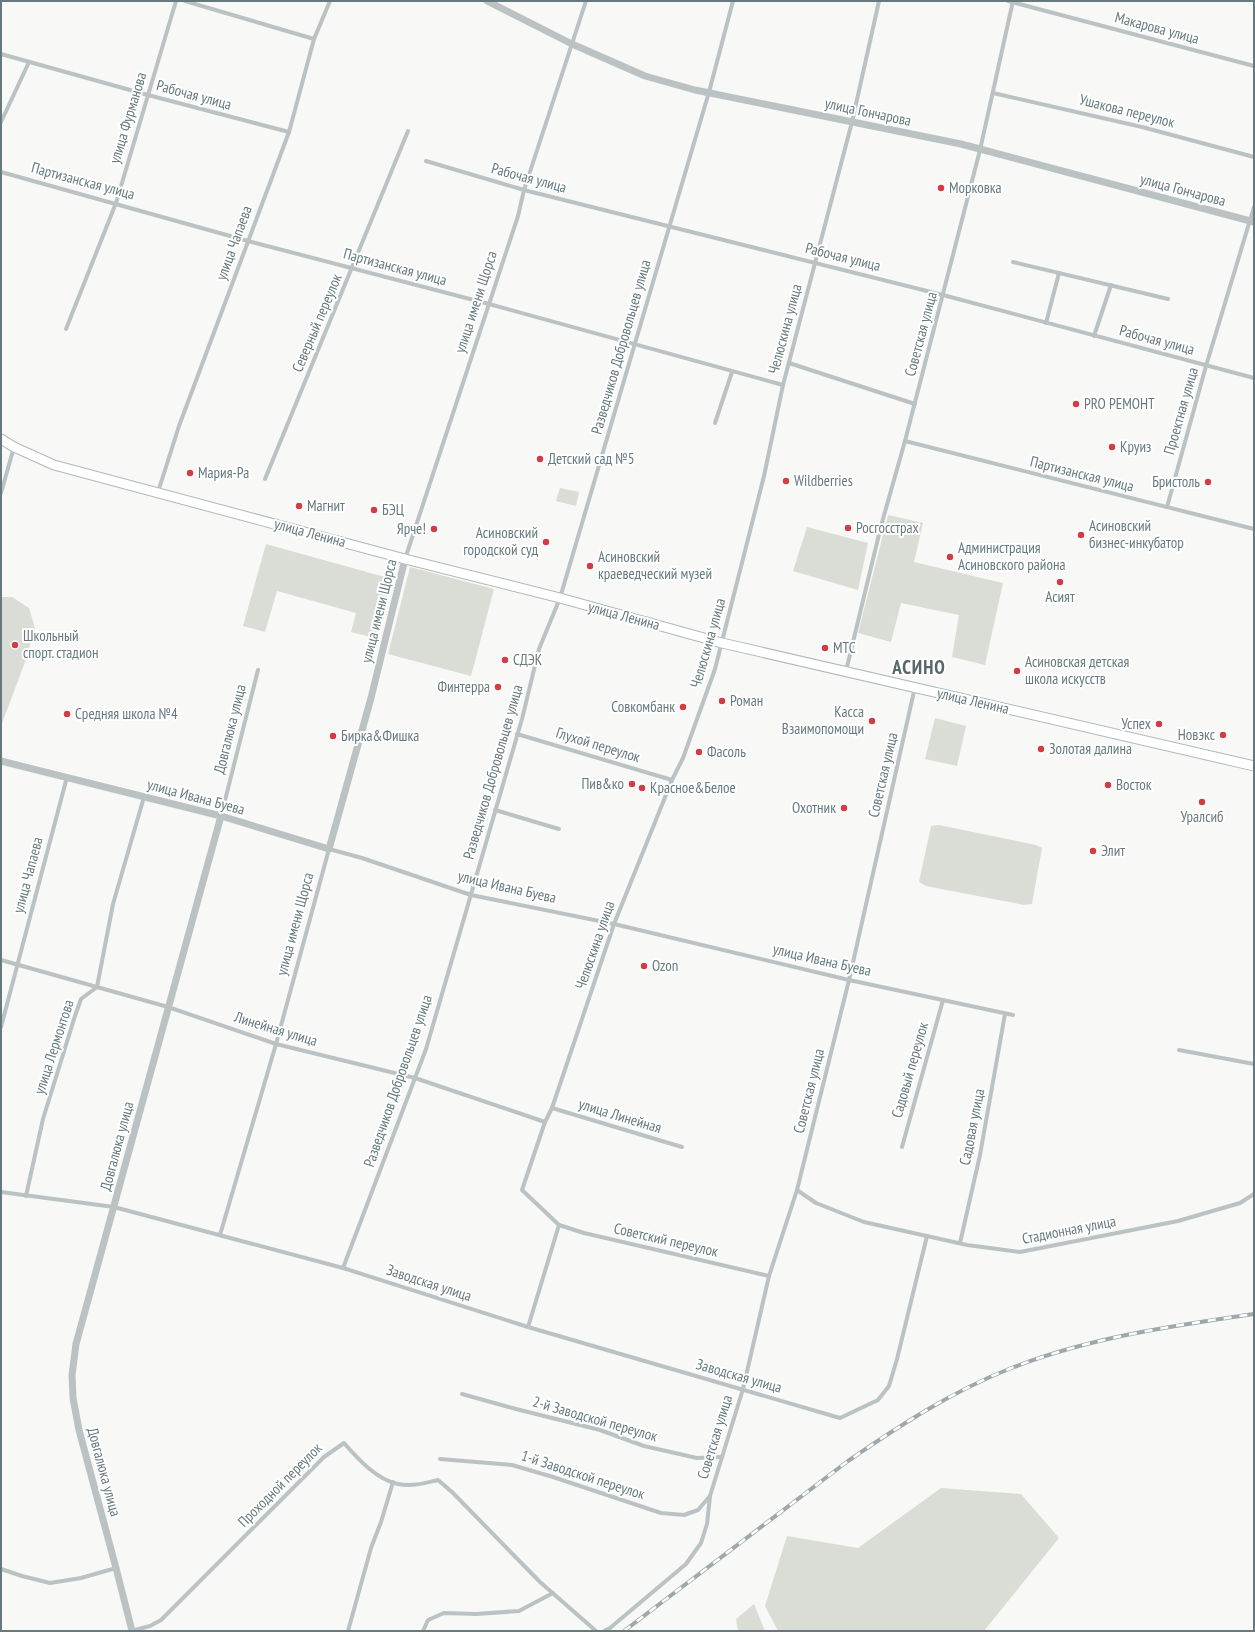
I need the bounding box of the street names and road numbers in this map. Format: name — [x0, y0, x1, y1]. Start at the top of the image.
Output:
street label: Макарова улица — [1113, 7, 1201, 48]
street label: улица Фурманова — [105, 70, 150, 166]
street label: Рабочая улица — [154, 75, 234, 114]
street label: Ушакова переулок — [1078, 90, 1177, 132]
street label: улица Гончарова — [823, 93, 913, 130]
street label: Партизанская улица — [29, 158, 137, 203]
street label: Рабочая улица — [489, 158, 569, 197]
street label: улица Гончарова — [1138, 169, 1228, 210]
street label: улица Чапаева — [211, 203, 256, 283]
street label: Рабочая улица — [803, 238, 883, 275]
street label: Партизанская улица — [341, 244, 449, 289]
street label: улица имени Щорса — [450, 248, 501, 355]
street label: Разведчиков Добровольцев улица — [586, 257, 655, 436]
street label: Северный переулок — [287, 271, 346, 375]
street label: Челюскина улица — [763, 282, 806, 376]
street label: Советская улица — [900, 290, 941, 378]
street label: Рабочая улица — [1117, 320, 1197, 359]
street label: Проектная улица — [1159, 365, 1202, 457]
street label: Партизанская улица — [1028, 451, 1136, 496]
street label: улица Ленина — [272, 514, 348, 551]
street label: улица имени Щорса — [356, 557, 401, 665]
street label: Челюскина улица — [686, 596, 729, 690]
street label: улица Ленина — [586, 597, 662, 634]
street label: Довгалюка улица — [209, 682, 250, 775]
street label: Разведчиков Добровольцев улица — [458, 682, 527, 861]
street label: улица Ленина — [935, 683, 1011, 718]
street label: Глухой переулок — [554, 723, 643, 766]
street label: Советская улица — [864, 731, 902, 819]
street label: улица Ивана Буева — [145, 774, 247, 819]
street label: улица Чапаева — [8, 835, 47, 915]
street label: улица Ивана Буева — [456, 866, 558, 907]
street label: улица имени Щорса — [272, 870, 317, 978]
street label: Челюскина улица — [571, 898, 619, 992]
street label: улица Ивана Буева — [771, 939, 873, 980]
street label: Разведчиков Добровольцев улица — [359, 992, 436, 1169]
street label: улица Лермонтова — [29, 997, 78, 1096]
street label: Линейная улица — [231, 1007, 320, 1050]
street label: Садовый переулок — [887, 1020, 932, 1120]
street label: Советская улица — [789, 1047, 828, 1135]
street label: Садовая улица — [955, 1087, 988, 1167]
street label: улица Линейная — [576, 1094, 664, 1137]
street label: Довгалюка улица — [96, 1099, 138, 1192]
street label: Стадионная улица — [1020, 1211, 1117, 1248]
street label: Советский переулок — [612, 1218, 720, 1261]
street label: Заводская улица — [384, 1260, 474, 1305]
street label: Заводская улица — [694, 1354, 784, 1397]
street label: 2-й Заводской переулок — [531, 1392, 660, 1445]
street label: Советская улица — [693, 1393, 736, 1481]
street label: Довгалюка улица — [83, 1425, 125, 1518]
street label: Проходной переулок — [234, 1438, 326, 1531]
street label: 1-й Заводской переулок — [519, 1446, 648, 1504]

